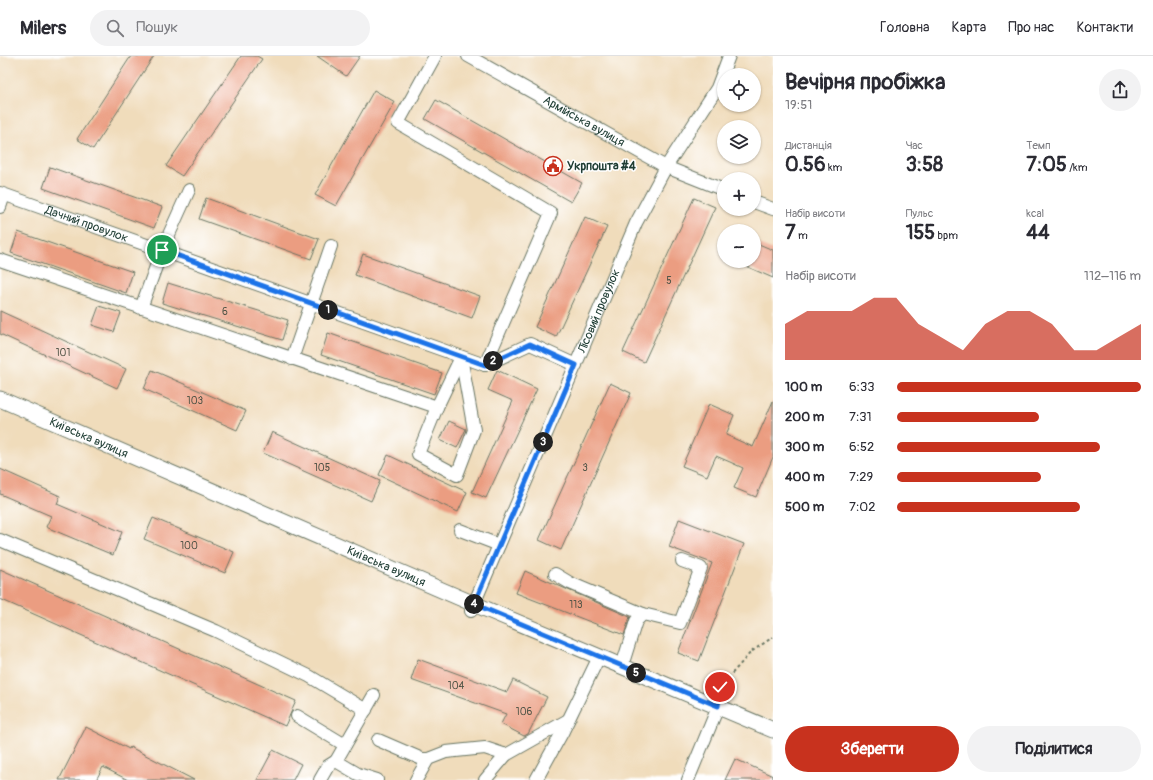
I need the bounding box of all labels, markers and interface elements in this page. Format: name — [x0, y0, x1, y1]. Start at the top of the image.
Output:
search box — [90, 10, 370, 46]
text: Milers — [20, 16, 66, 40]
icon: search — [104, 17, 126, 39]
text: Пошук — [136, 18, 178, 37]
text: Головна — [880, 19, 930, 36]
text: Карта — [952, 19, 986, 36]
text: Про нас — [1008, 19, 1054, 36]
text: Контакти — [1076, 19, 1133, 36]
map controls — [717, 68, 761, 268]
button: locate — [717, 68, 761, 112]
text: Вечірня пробіжка — [785, 68, 945, 96]
button: share — [1099, 69, 1141, 111]
street label: Армійська вулиця — [540, 93, 628, 150]
text: 19:51 — [785, 97, 812, 113]
button: layers — [717, 120, 761, 164]
text: Дистанція — [785, 139, 832, 152]
text: Час — [906, 139, 923, 152]
text: Темп — [1026, 139, 1051, 152]
text: 0.56 — [785, 152, 826, 177]
text: 3:58 — [906, 152, 943, 177]
text: 7:05 — [1026, 152, 1067, 177]
public building icon: Укрпошта #4 — [542, 155, 564, 177]
place label: Укрпошта #4 — [567, 159, 636, 174]
text: km — [826, 161, 842, 174]
text: /km — [1067, 161, 1087, 174]
button: + — [717, 172, 761, 216]
street label: Дачний провулок — [42, 202, 130, 246]
text: Набір висоти — [785, 207, 845, 220]
text: Пульс — [906, 207, 933, 220]
text: kcal — [1026, 207, 1044, 220]
text: 7 — [785, 220, 796, 245]
text: 155 — [906, 220, 935, 245]
text: 44 — [1026, 220, 1050, 245]
button: − — [717, 224, 761, 268]
text: m — [796, 229, 808, 242]
text: bpm — [935, 229, 958, 242]
pin — [145, 233, 179, 267]
icon: arrive — [151, 239, 173, 261]
street label: Лісовий провулок — [574, 267, 624, 356]
text: Набір висоти — [785, 268, 856, 284]
text: 112–116 m — [1084, 268, 1141, 284]
house number: 5 — [666, 275, 672, 287]
pin: 1 — [318, 300, 338, 320]
text: 1 — [326, 303, 330, 316]
house number: 6 — [222, 306, 228, 318]
house number: 101 — [56, 347, 70, 359]
pin: 2 — [483, 351, 503, 371]
text: 2 — [490, 354, 496, 367]
text: 100 m — [785, 379, 822, 395]
text: 6:33 — [849, 379, 875, 395]
house number: 103 — [187, 395, 204, 407]
text: 200 m — [785, 409, 824, 425]
text: 7:31 — [849, 409, 872, 425]
street label: Київська вулиця — [47, 414, 131, 462]
pin: 3 — [533, 432, 553, 452]
text: 3 — [540, 435, 546, 448]
text: 300 m — [785, 439, 824, 455]
text: 6:52 — [849, 439, 874, 455]
house number: 105 — [314, 462, 330, 474]
house number: 3 — [582, 462, 588, 474]
text: 400 m — [785, 469, 825, 485]
text: 7:29 — [849, 469, 873, 485]
text: 500 m — [785, 499, 824, 515]
text: 7:02 — [849, 499, 876, 515]
house number: 100 — [180, 540, 198, 552]
street label: Київська вулиця — [345, 543, 428, 590]
pin: 4 — [464, 594, 484, 614]
text: 4 — [471, 597, 477, 610]
house number: 113 — [569, 599, 583, 611]
pin: 5 — [626, 663, 646, 683]
text: 5 — [633, 666, 639, 679]
pin — [703, 670, 737, 704]
icon: check — [709, 676, 731, 698]
house number: 104 — [448, 680, 464, 692]
house number: 106 — [516, 706, 532, 718]
button: Зберегти — [785, 726, 959, 772]
button: Поділитися — [967, 726, 1141, 772]

